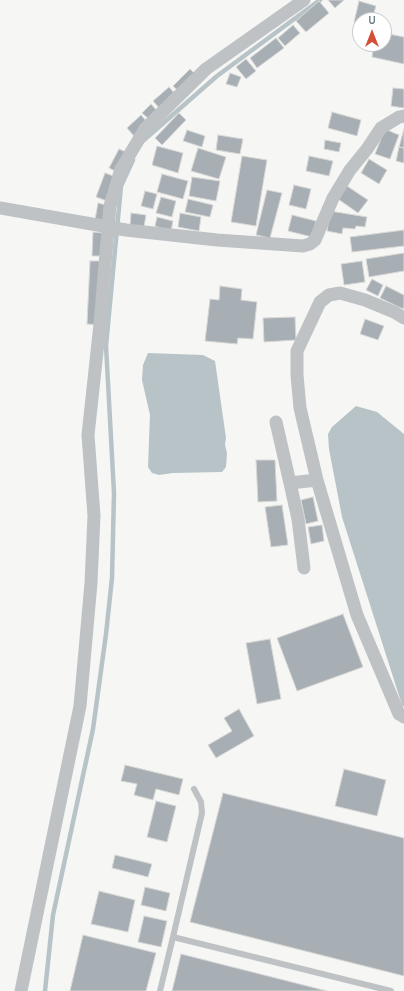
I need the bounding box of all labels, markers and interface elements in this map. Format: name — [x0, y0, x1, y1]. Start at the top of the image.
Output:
north arrow — [352, 12, 392, 52]
text: U — [368, 14, 376, 27]

